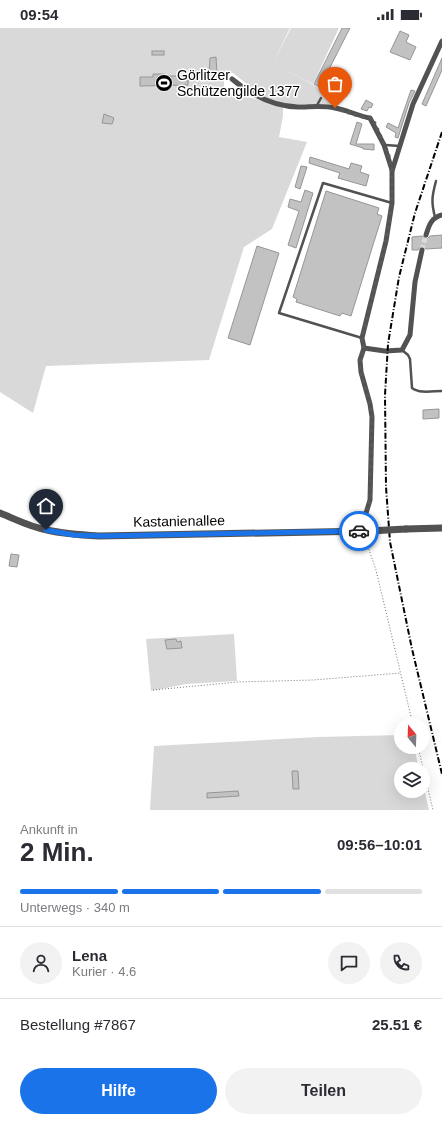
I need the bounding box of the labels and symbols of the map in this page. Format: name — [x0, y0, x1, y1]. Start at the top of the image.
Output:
place label: Görlitzer Schützengilde 1377 — [177, 67, 300, 99]
pin — [318, 67, 352, 108]
sports icon: Görlitzer Schützengilde 1377 — [154, 73, 174, 93]
pin — [29, 489, 63, 530]
courier — [339, 511, 379, 551]
street label: Kastanienallee — [133, 512, 225, 530]
north arrow — [394, 718, 430, 754]

